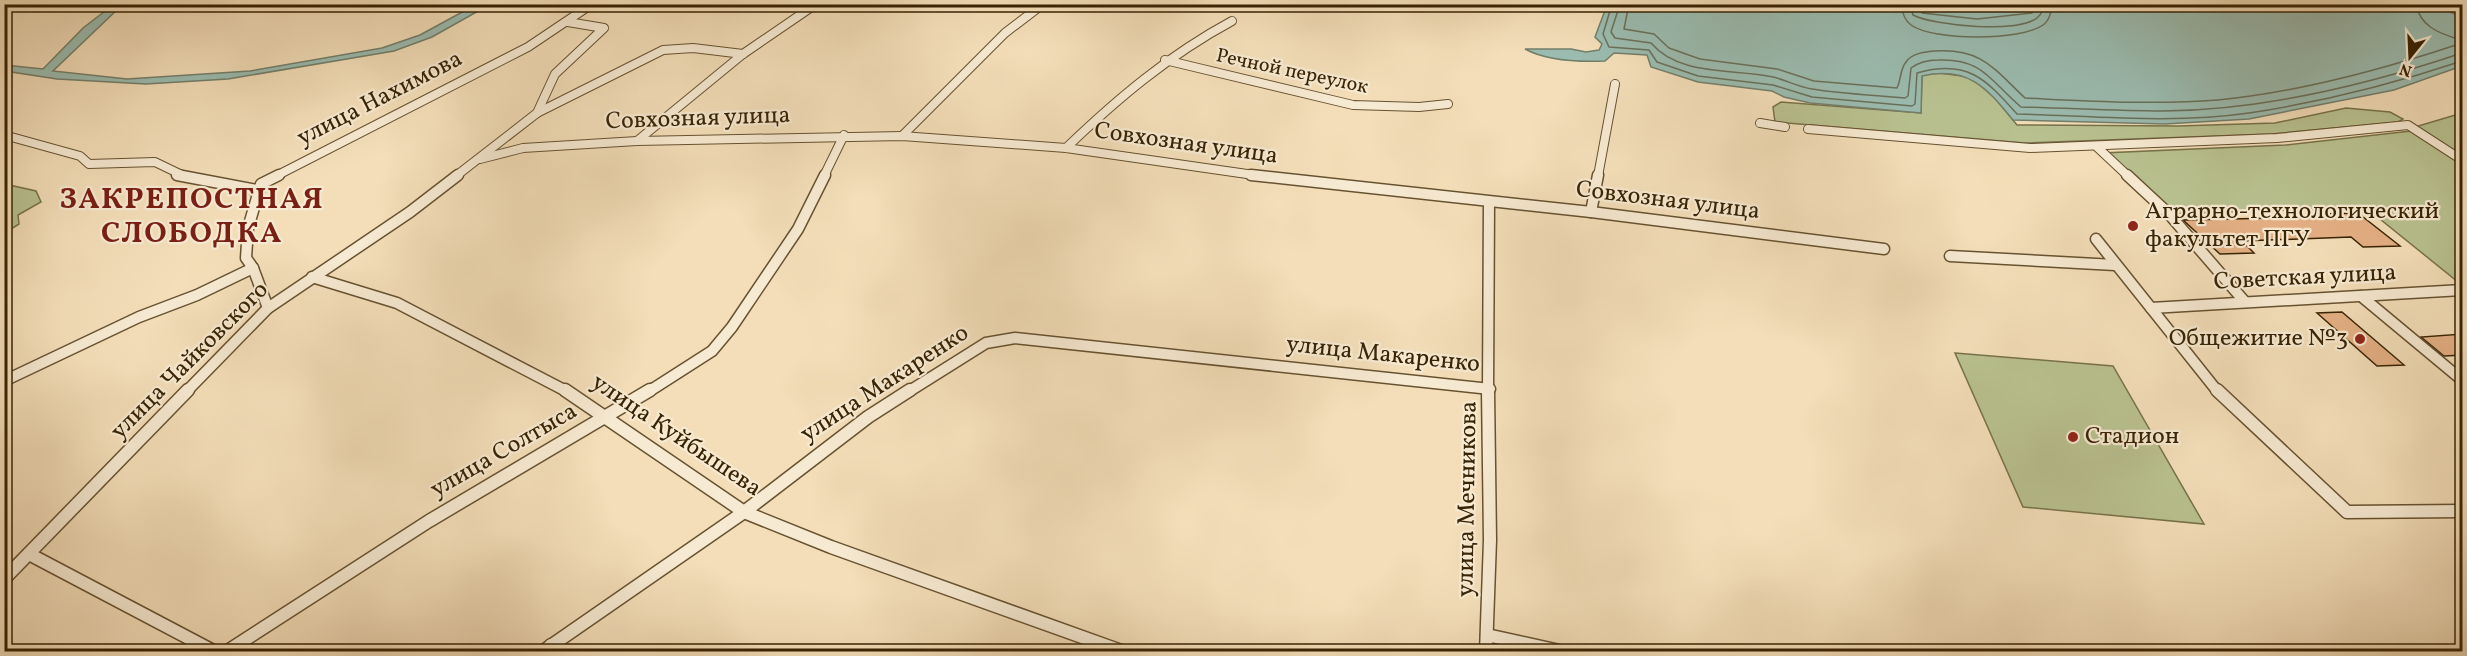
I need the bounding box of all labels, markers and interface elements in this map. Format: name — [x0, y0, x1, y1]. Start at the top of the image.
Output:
north arrow — [2380, 27, 2440, 87]
street label: Речной переулок — [1213, 42, 1371, 102]
street label: улица Нахимова — [291, 43, 469, 155]
text: N — [2397, 57, 2415, 82]
street label: Совхозная улица — [605, 99, 791, 139]
street label: Совхозная улица — [1092, 114, 1280, 174]
street label: Совхозная улица — [1574, 173, 1762, 229]
district label: ЗАКРЕПОСТНАЯ СЛОБОДКА — [60, 179, 324, 255]
place label: Аграрно-технологический факультет ПГУ — [2145, 195, 2439, 257]
marker: Аграрно-технологический факультет ПГУ — [2126, 219, 2140, 233]
street label: Советская улица — [2213, 256, 2397, 300]
street label: улица Чайковского — [103, 274, 277, 448]
street label: улица Макаренко — [794, 317, 976, 451]
place label: Общежитие №3 — [2169, 322, 2348, 356]
street label: улица Макаренко — [1284, 328, 1482, 382]
marker: Общежитие №3 — [2353, 332, 2367, 346]
street label: улица Куйбышева — [584, 366, 768, 506]
street label: улица Солтыса — [424, 395, 584, 507]
street label: улица Мечникова — [1449, 401, 1487, 597]
place label: Стадион — [2085, 420, 2179, 454]
marker: Стадион — [2066, 430, 2080, 444]

